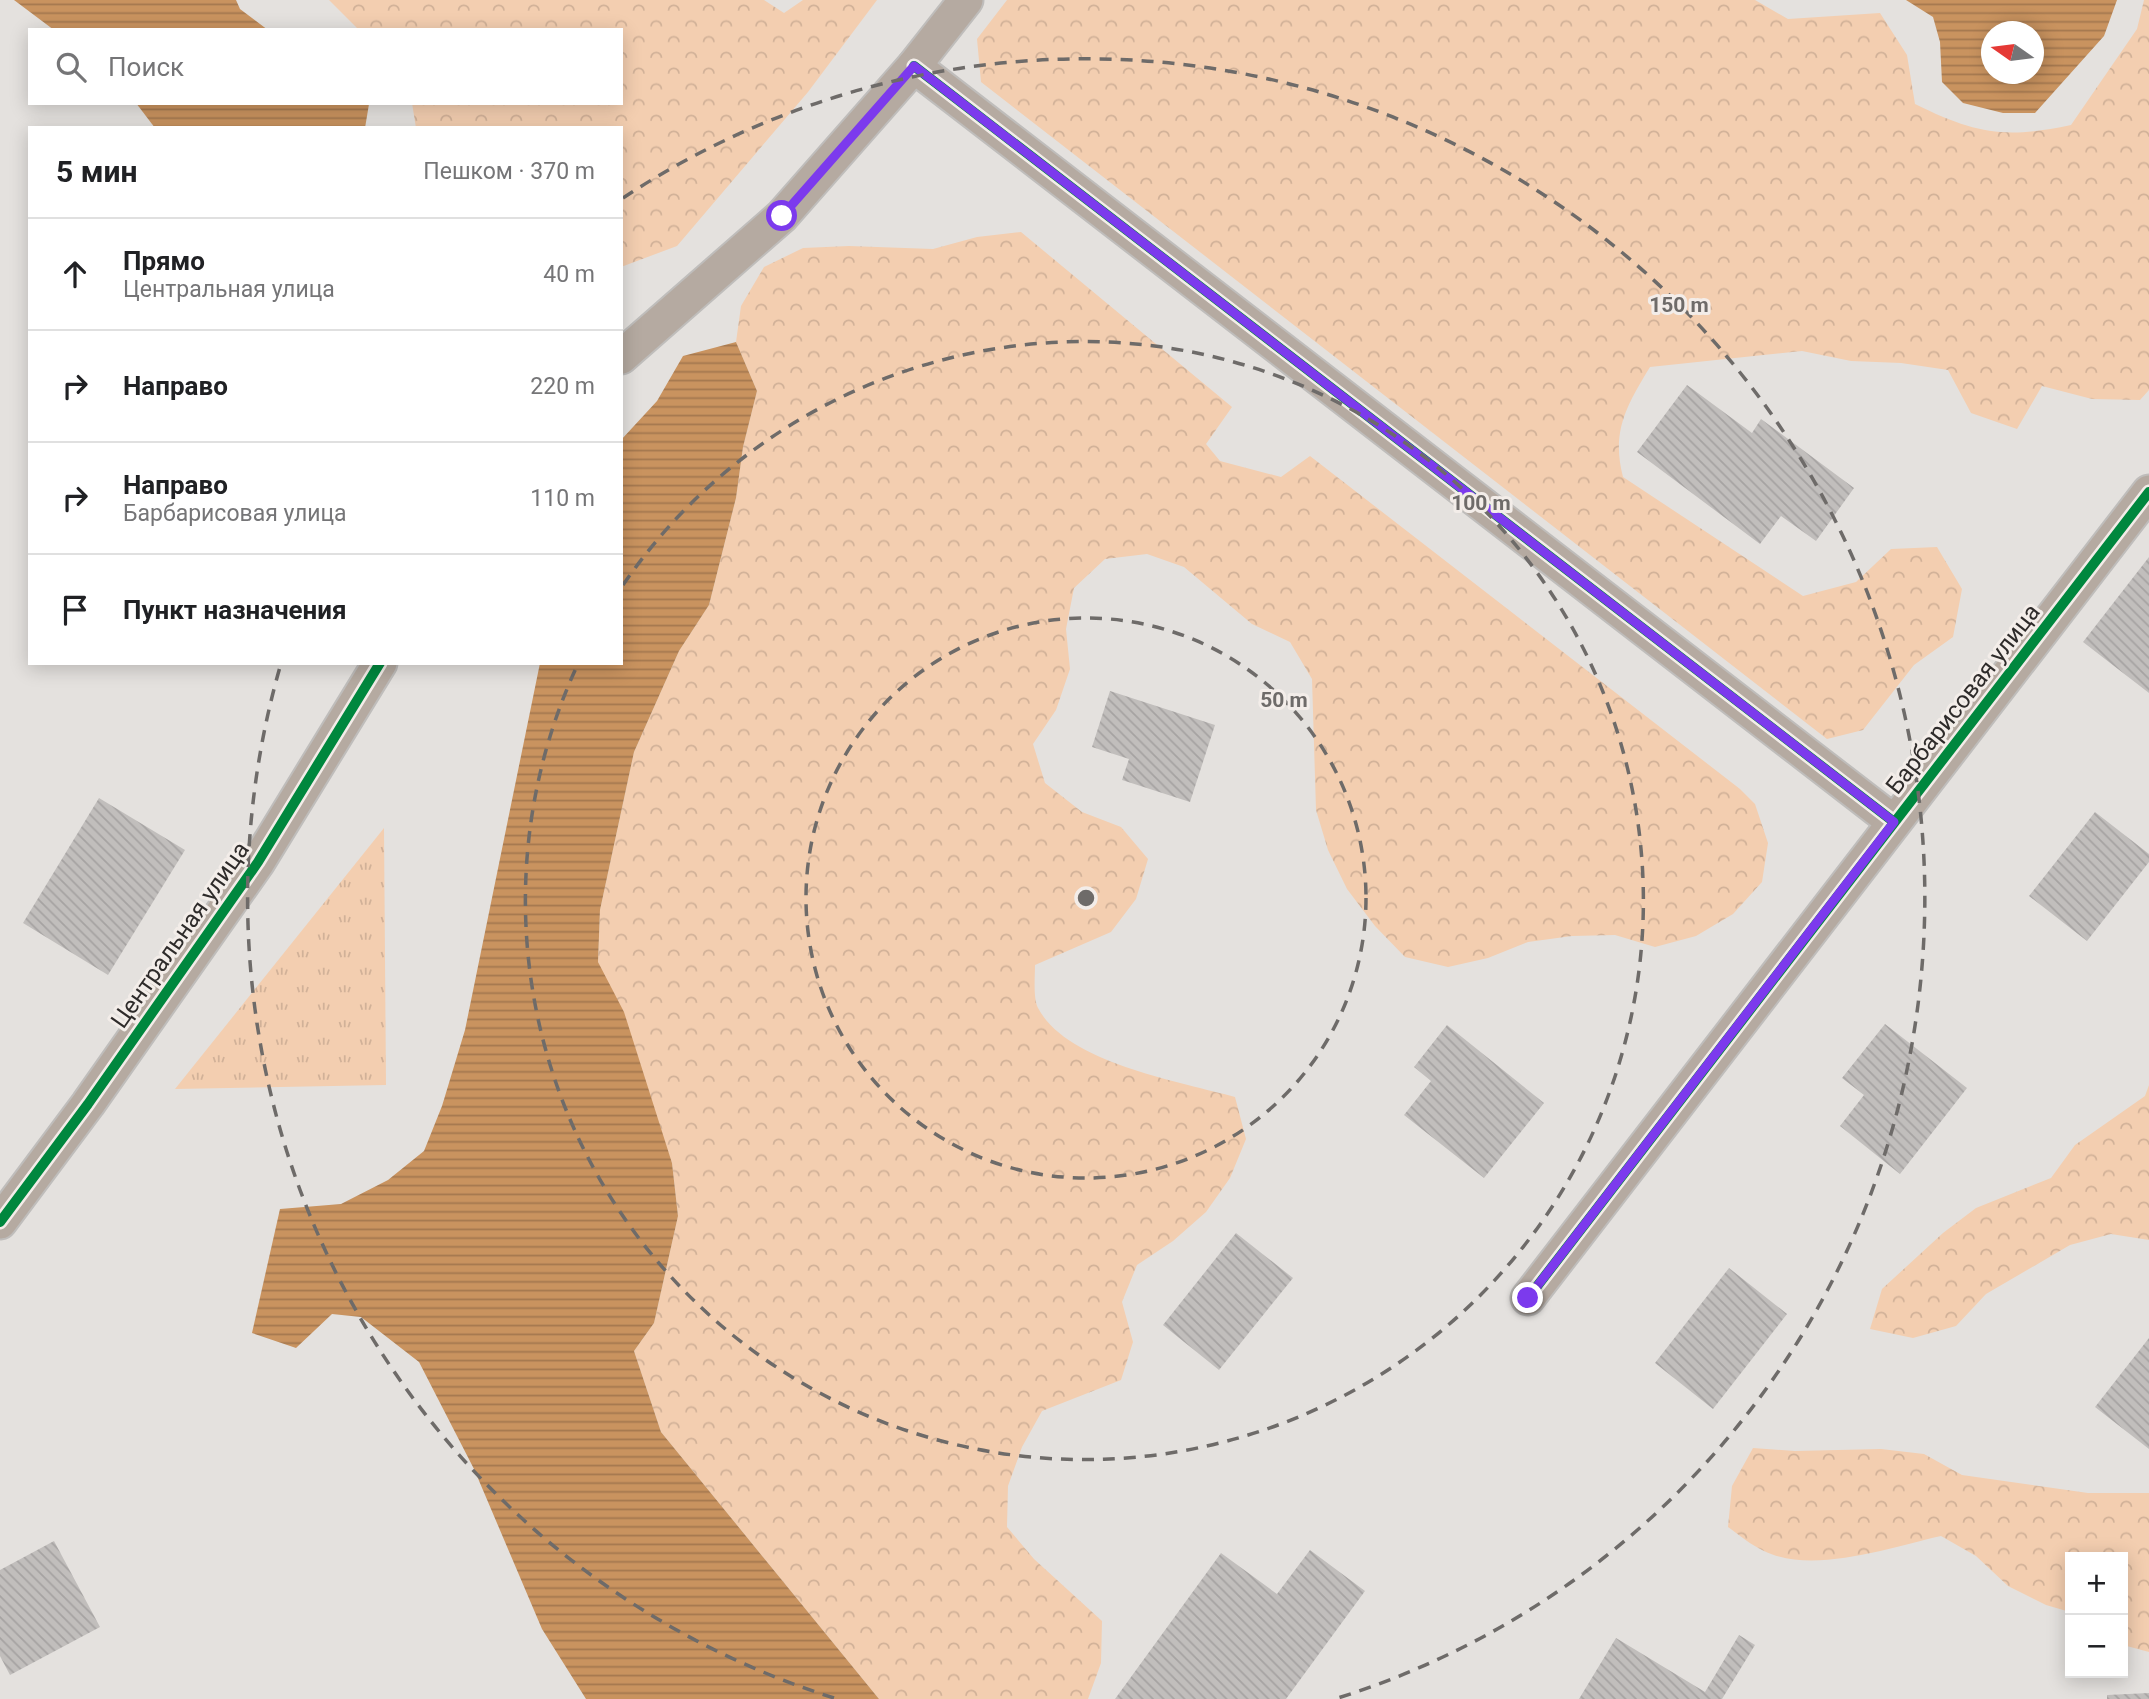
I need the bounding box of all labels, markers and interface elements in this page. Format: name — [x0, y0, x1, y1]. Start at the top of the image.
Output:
north arrow — [1981, 21, 2044, 84]
search box — [28, 28, 623, 105]
icon: search — [52, 48, 90, 86]
text: Поиск — [108, 52, 184, 82]
text: 5 мин — [56, 154, 137, 189]
text: Пешком · 370 m — [423, 158, 595, 185]
route start — [766, 200, 797, 231]
text: Прямо — [123, 246, 205, 276]
icon: ahead — [56, 255, 94, 293]
text: 40 m — [543, 261, 595, 288]
text: Центральная улица — [123, 276, 335, 303]
text: 150 m — [1649, 293, 1709, 317]
icon: right — [56, 367, 94, 405]
text: Направо — [123, 371, 228, 401]
text: 220 m — [530, 373, 595, 400]
text: Направо — [123, 470, 228, 500]
icon: right — [56, 479, 94, 517]
text: 110 m — [530, 485, 595, 512]
text: 100 m — [1451, 491, 1511, 515]
text: Барбарисовая улица — [123, 500, 347, 527]
icon: arrive — [56, 591, 94, 629]
text: Пункт назначения — [123, 595, 347, 625]
street label: Барбарисовая улица — [1880, 598, 2046, 800]
text: 50 m — [1260, 688, 1308, 712]
street label: Центральная улица — [105, 836, 255, 1034]
centre of rings — [1074, 886, 1098, 910]
route end — [1512, 1282, 1543, 1313]
map controls — [2065, 1552, 2128, 1678]
button: + — [2065, 1552, 2128, 1615]
button: − — [2065, 1615, 2128, 1678]

